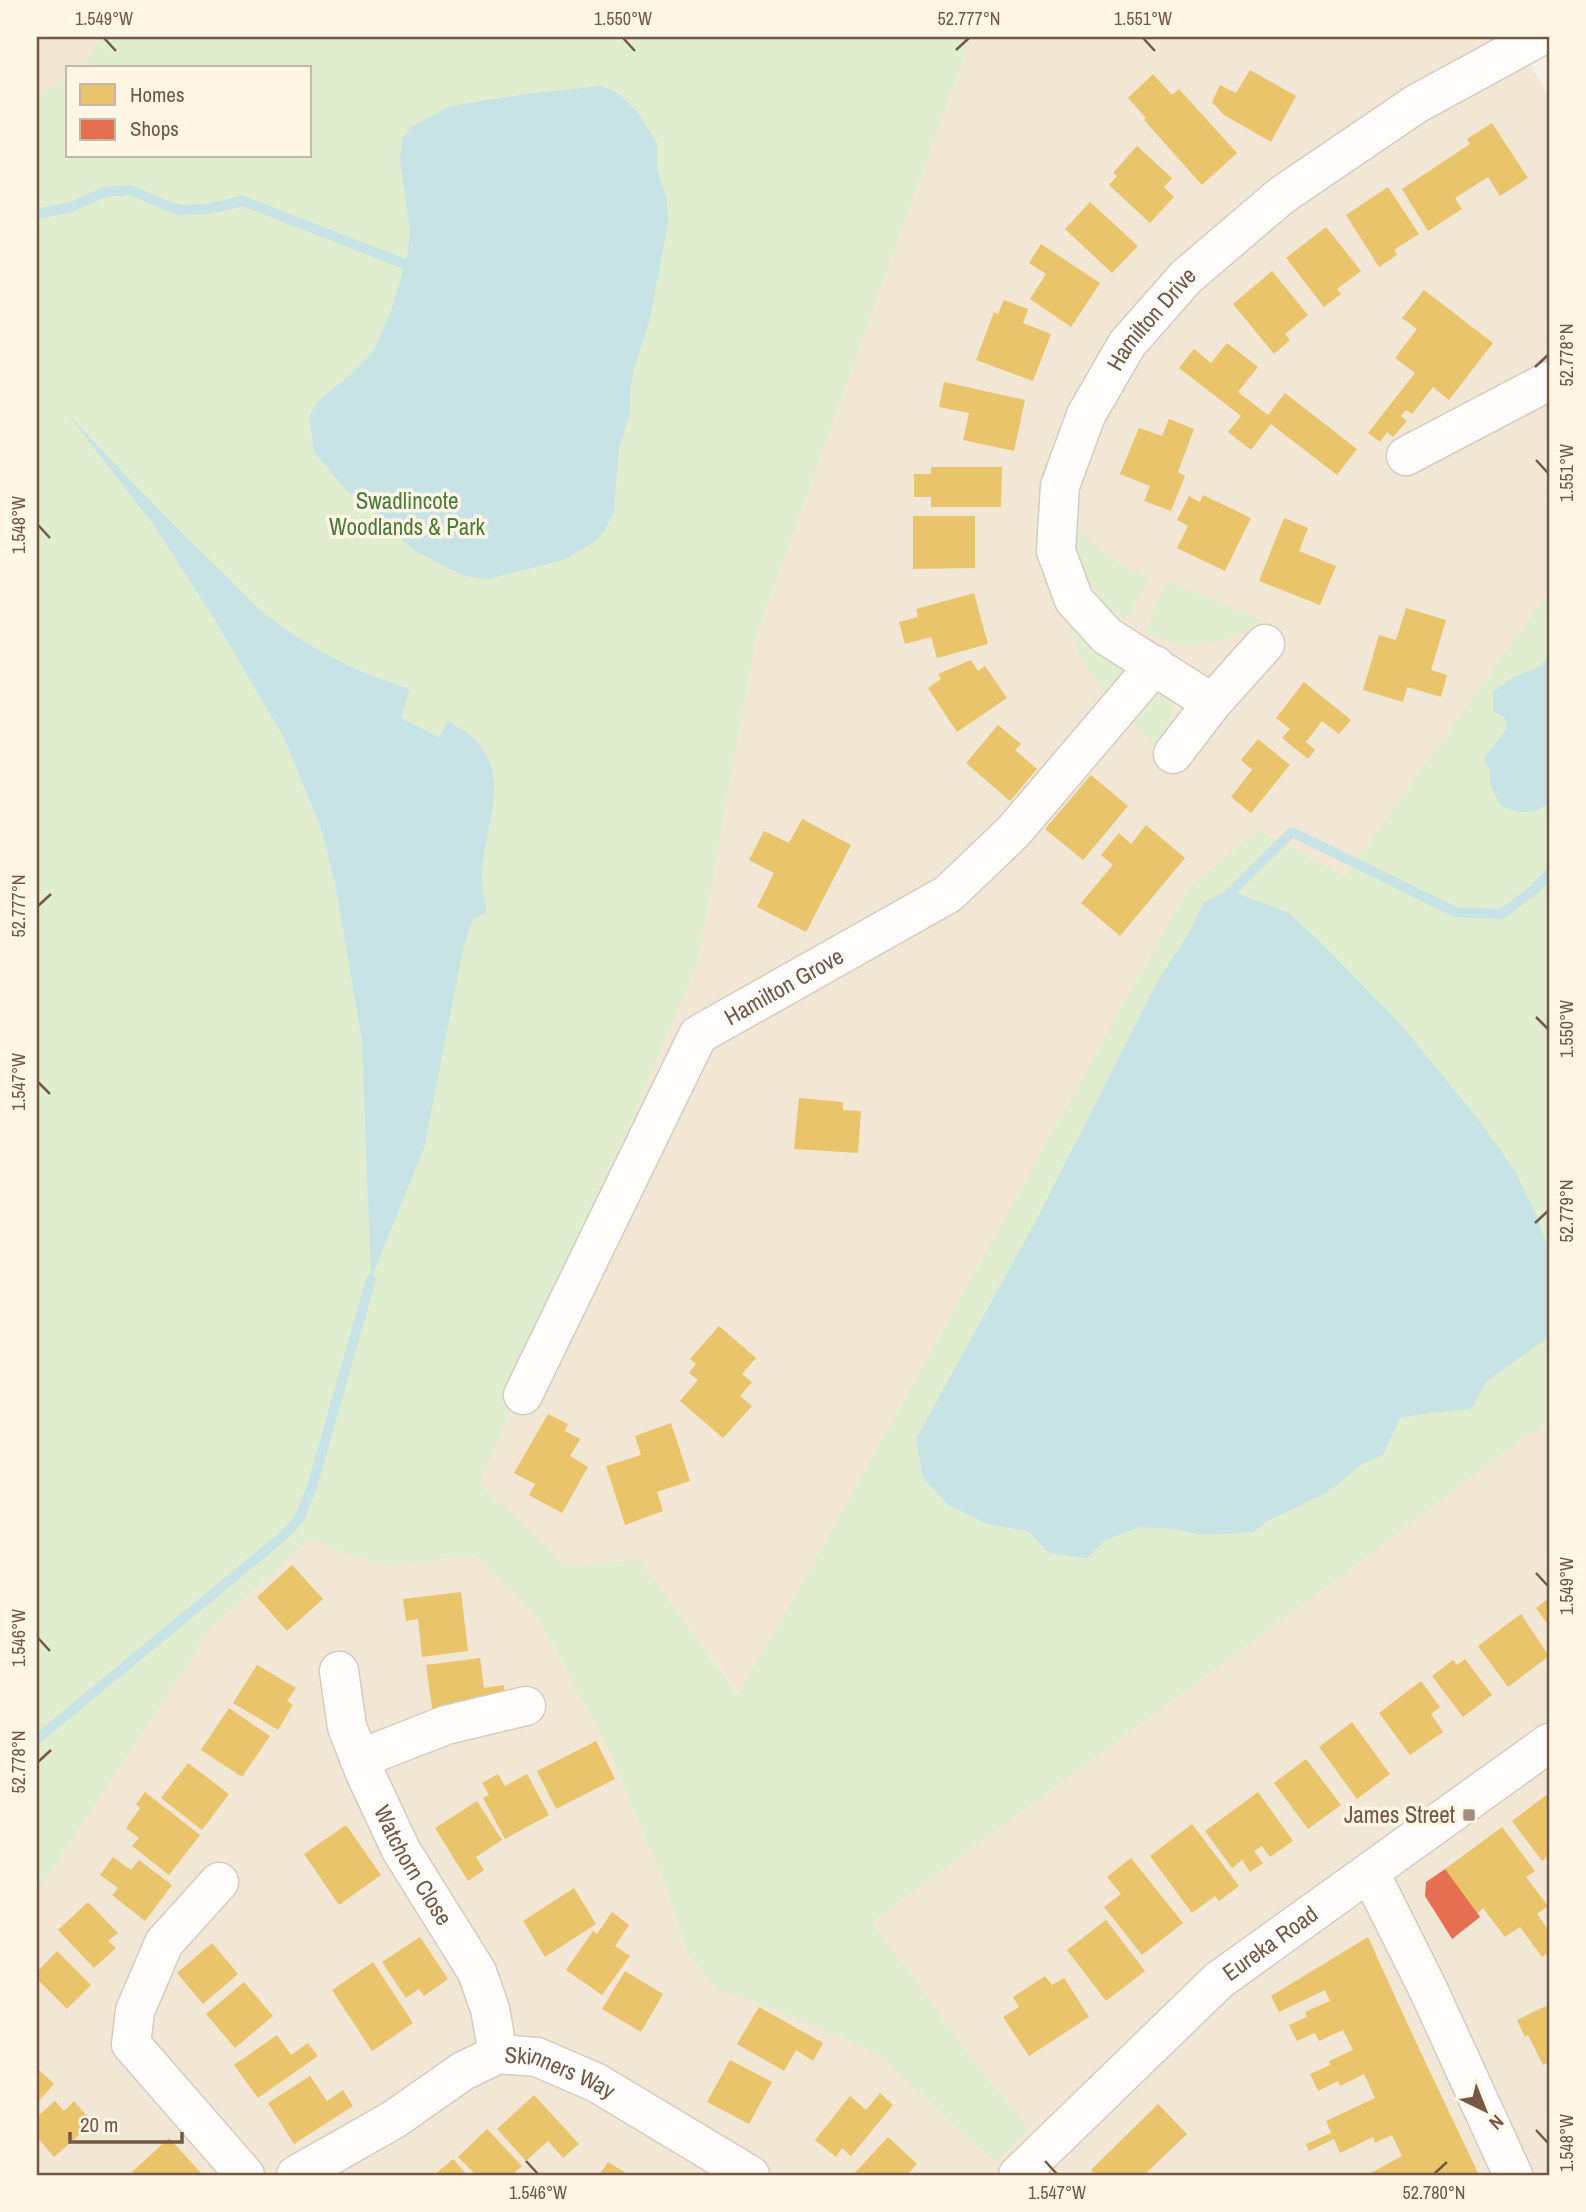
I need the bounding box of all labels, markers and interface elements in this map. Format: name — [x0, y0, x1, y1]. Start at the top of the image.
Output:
text: 1.549°W — [75, 6, 133, 31]
text: 1.550°W — [594, 6, 652, 31]
text: 52.777°N — [938, 6, 1001, 31]
text: 1.551°W — [1114, 6, 1172, 31]
legend — [66, 66, 312, 158]
text: Homes — [130, 80, 185, 109]
text: Shops — [130, 114, 179, 143]
street label: Hamilton Drive — [1099, 259, 1202, 376]
text: 52.778°N — [1554, 324, 1579, 387]
text: 1.551°W — [1554, 444, 1579, 502]
park label: Swadlincote Woodlands & Park — [329, 485, 486, 542]
text: 1.548°W — [6, 496, 31, 554]
text: 52.777°N — [6, 875, 31, 938]
street label: Hamilton Grove — [719, 940, 849, 1032]
text: 1.550°W — [1554, 1000, 1579, 1058]
text: 1.547°W — [6, 1053, 31, 1111]
text: 52.779°N — [1554, 1180, 1579, 1243]
text: 1.549°W — [1554, 1557, 1579, 1615]
text: 1.546°W — [6, 1609, 31, 1667]
text: 52.778°N — [6, 1731, 31, 1794]
place label: James Street — [1344, 1799, 1455, 1830]
street label: Watchorn Close — [367, 1800, 460, 1931]
marker: James Street — [1461, 1807, 1477, 1823]
street label: Eureka Road — [1216, 1898, 1324, 1988]
street label: Skinners Way — [504, 2039, 622, 2106]
north arrow — [1450, 2076, 1520, 2146]
scale bar — [70, 2100, 182, 2144]
text: N — [1484, 2109, 1510, 2136]
text: 20 m — [80, 2110, 118, 2139]
text: 1.548°W — [1554, 2114, 1579, 2172]
text: 1.546°W — [509, 2180, 567, 2205]
text: 1.547°W — [1028, 2180, 1086, 2205]
text: 52.780°N — [1403, 2180, 1466, 2205]

